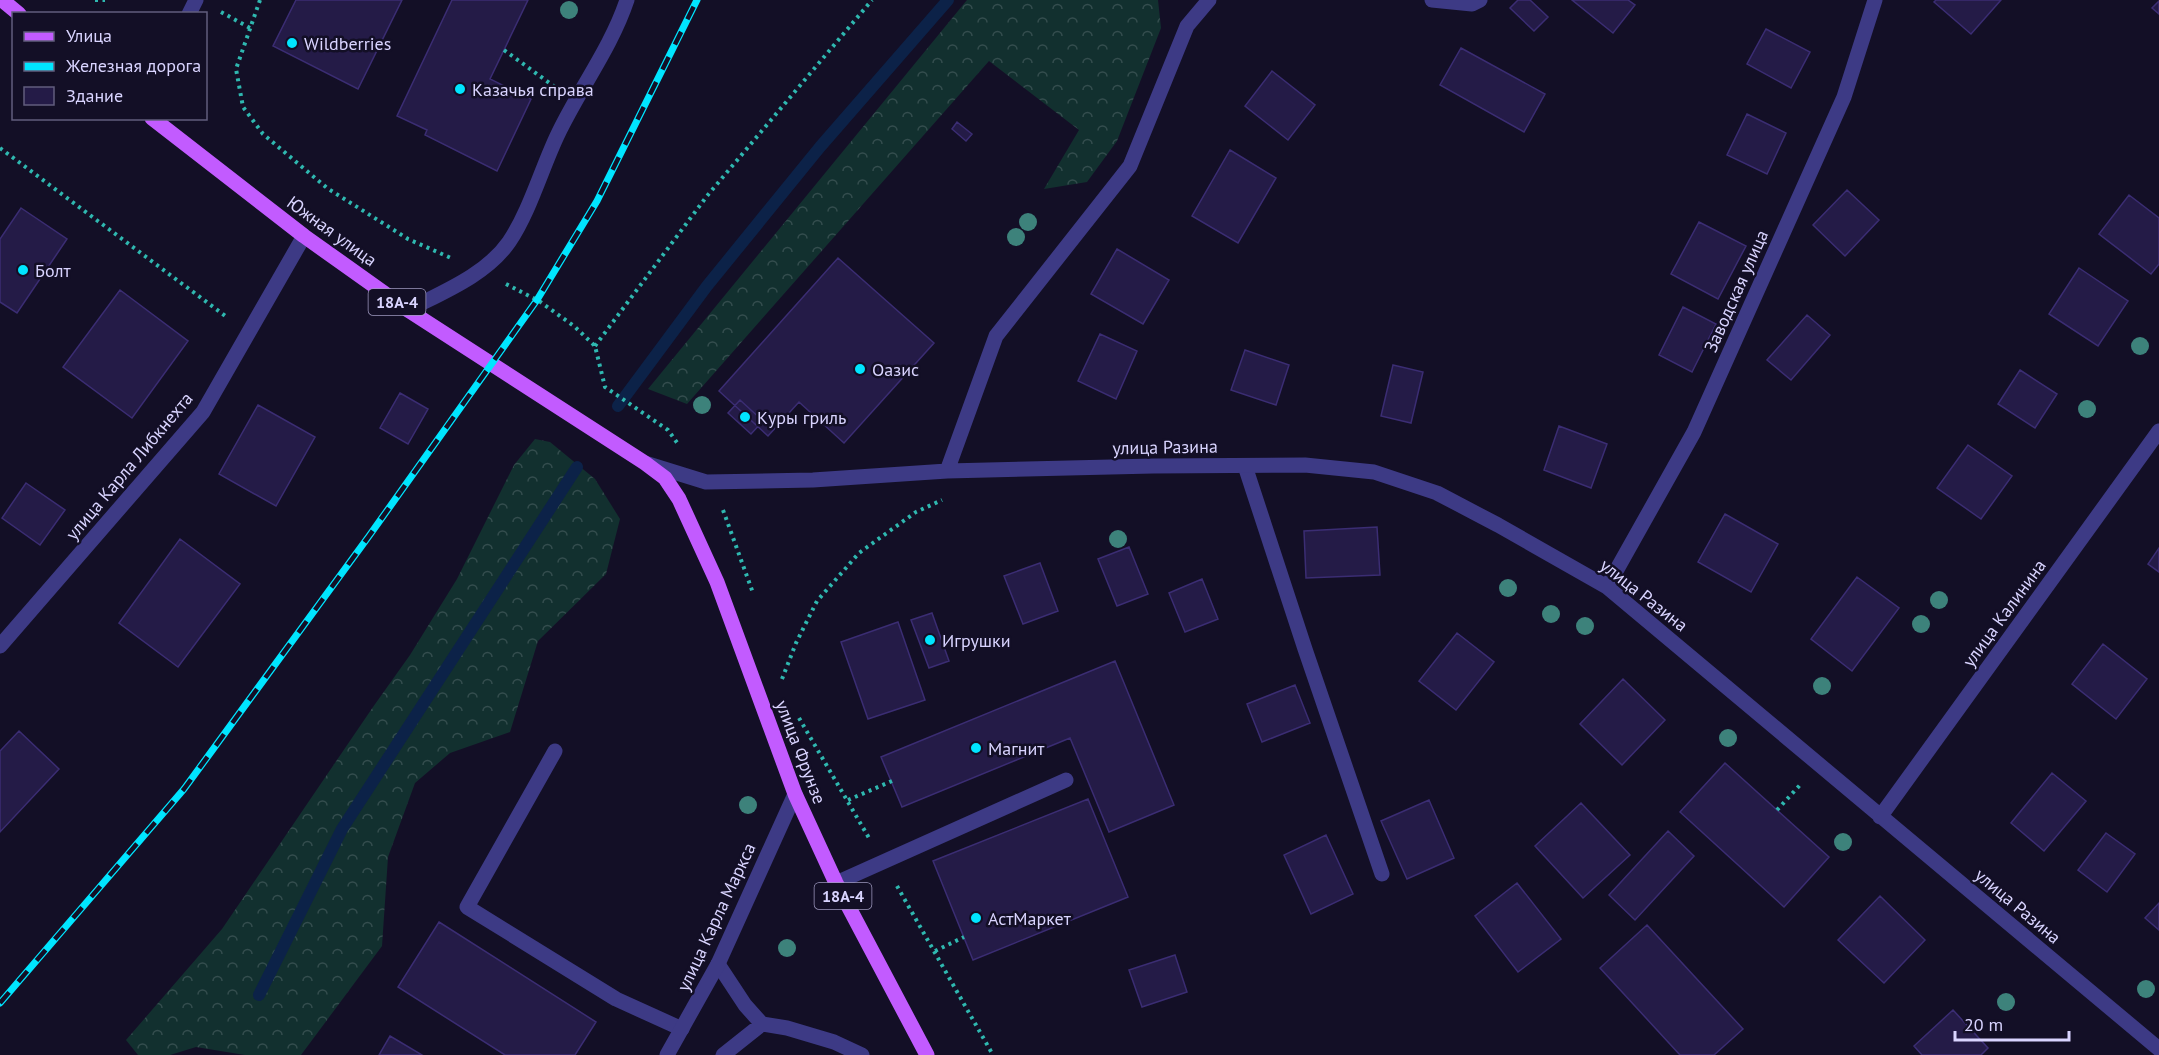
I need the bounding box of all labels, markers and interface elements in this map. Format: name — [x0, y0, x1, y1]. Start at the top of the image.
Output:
legend — [12, 12, 207, 120]
text: Улица — [66, 24, 112, 47]
place label: Wildberries — [304, 32, 391, 55]
marker: Wildberries — [285, 36, 299, 50]
text: Железная дорога — [65, 54, 201, 77]
place label: Казачья справа — [472, 78, 594, 101]
marker: Казачья справа — [453, 82, 467, 96]
text: Здание — [66, 84, 123, 107]
street label: Южная улица — [282, 191, 382, 271]
street label: Заводская улица — [1699, 226, 1773, 356]
place label: Болт — [35, 259, 71, 282]
marker: Болт — [16, 263, 30, 277]
road number: 18А-4 — [368, 289, 426, 315]
place label: Оазис — [872, 358, 919, 381]
marker: Оазис — [853, 362, 867, 376]
street label: улица Карла Либкнехта — [60, 387, 198, 545]
place label: Куры гриль — [757, 406, 846, 429]
marker: Куры гриль — [738, 410, 752, 424]
street label: улица Разина — [1112, 435, 1218, 459]
street label: улица Разина — [1595, 553, 1693, 637]
street label: улица Калинина — [1957, 555, 2051, 671]
place label: Игрушки — [942, 629, 1011, 652]
marker: Игрушки — [923, 633, 937, 647]
street label: улица Фрунзе — [771, 697, 831, 807]
place label: Магнит — [988, 737, 1045, 760]
marker: Магнит — [969, 741, 983, 755]
street label: улица Карла Маркса — [671, 839, 761, 995]
street label: улица Разина — [1970, 863, 2066, 949]
road number: 18А-4 — [814, 883, 872, 909]
place label: АстМаркет — [988, 907, 1072, 930]
marker: АстМаркет — [969, 911, 983, 925]
scale bar — [1955, 1004, 2069, 1042]
text: 20 m — [1964, 1013, 2003, 1036]

